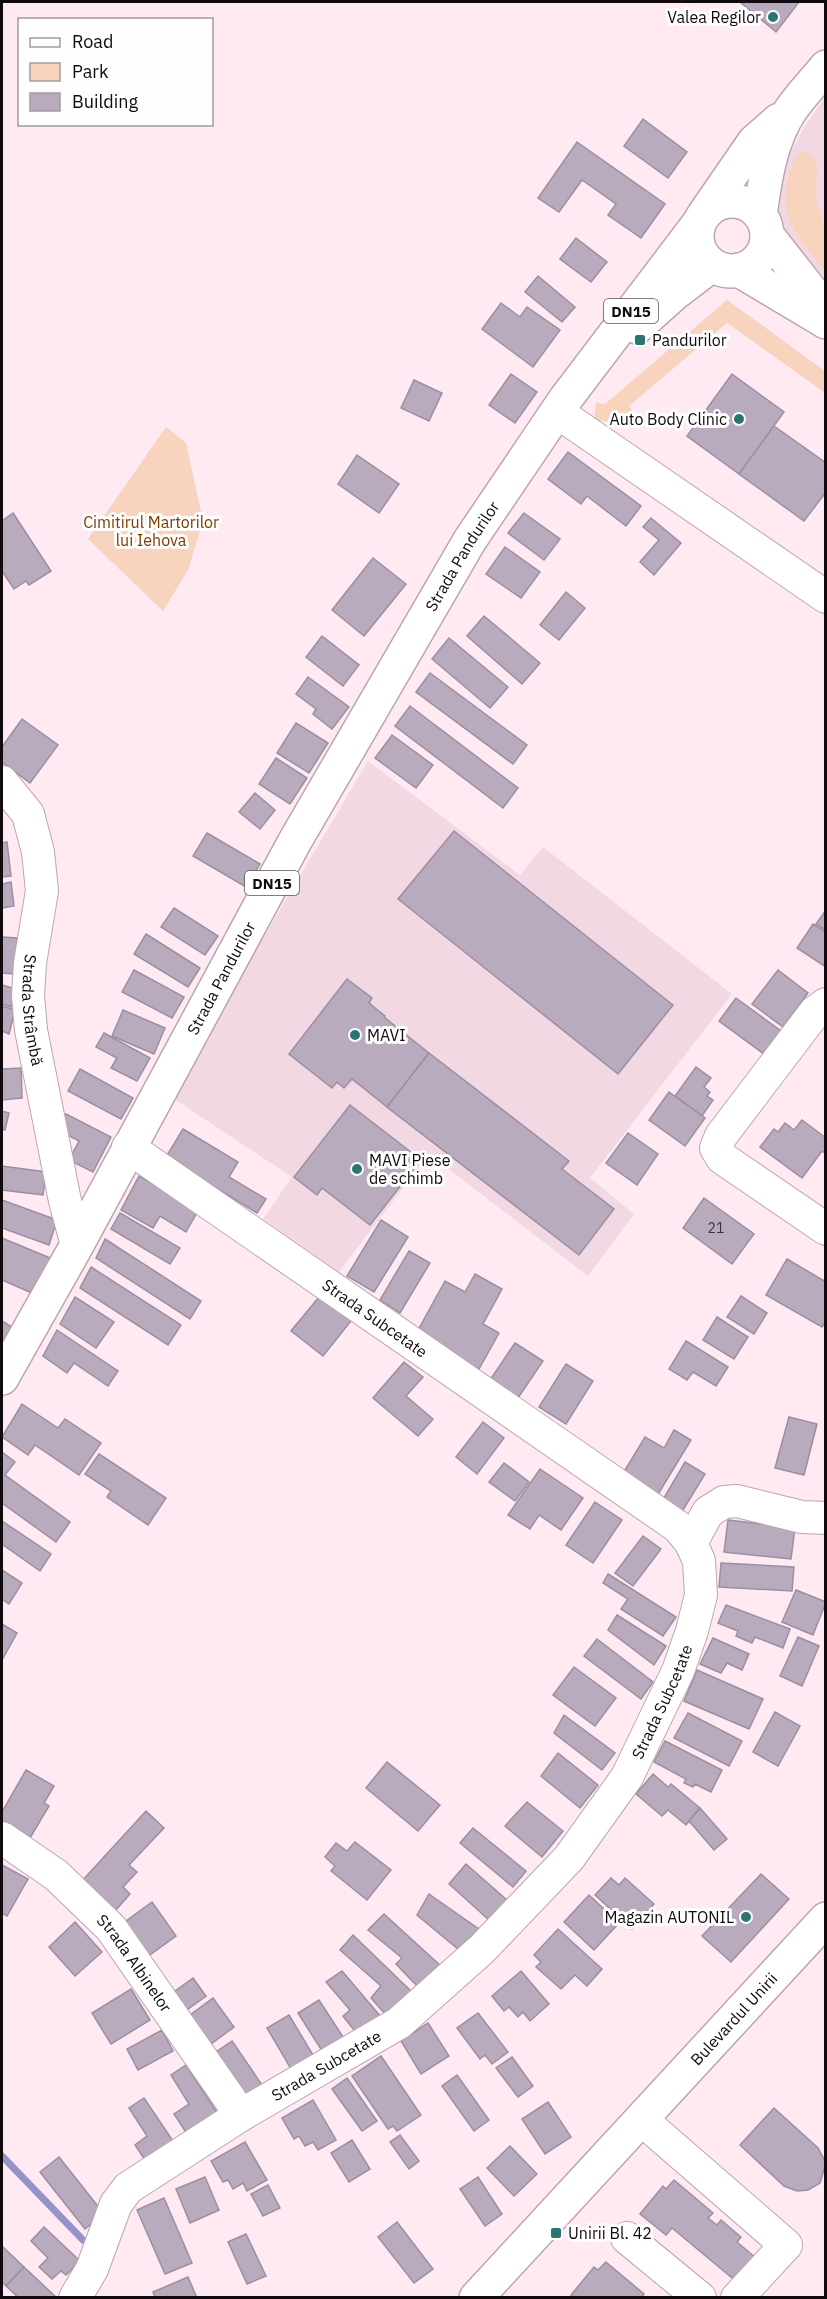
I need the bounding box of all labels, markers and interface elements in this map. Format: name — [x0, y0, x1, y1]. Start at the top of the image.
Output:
place label: Valea Regilor — [667, 7, 761, 27]
marker: Valea Regilor — [766, 10, 780, 24]
legend — [18, 18, 213, 126]
text: Road — [72, 30, 113, 53]
text: Park — [72, 60, 109, 83]
text: Building — [72, 90, 139, 113]
road number: DN15 — [604, 299, 658, 323]
place label: Pandurilor — [652, 330, 727, 350]
marker: Pandurilor — [633, 333, 647, 347]
place label: Auto Body Clinic — [609, 409, 727, 429]
marker: Auto Body Clinic — [732, 412, 746, 426]
street label: Strada Pandurilor — [421, 497, 503, 615]
park label: Cimitirul Martorilor lui Iehova — [83, 512, 219, 550]
road number: DN15 — [245, 871, 299, 895]
street label: Strada Pandurilor — [182, 918, 260, 1038]
street label: Strada Strâmbă — [18, 953, 48, 1068]
place label: MAVI — [367, 1025, 406, 1045]
marker: MAVI — [348, 1028, 362, 1042]
place label: MAVI Piese de schimb — [369, 1150, 451, 1188]
marker: MAVI Piese de schimb — [350, 1162, 364, 1176]
house number: 21 — [708, 1219, 724, 1237]
street label: Strada Subcetate — [319, 1274, 432, 1362]
street label: Strada Subcetate — [627, 1642, 697, 1762]
place label: Magazin AUTONIL — [604, 1907, 734, 1927]
street label: Strada Albinelor — [93, 1910, 176, 2016]
marker: Magazin AUTONIL — [739, 1910, 753, 1924]
street label: Bulevardul Unirii — [686, 1968, 782, 2069]
street label: Strada Subcetate — [268, 2025, 385, 2105]
place label: Unirii Bl. 42 — [568, 2223, 652, 2243]
marker: Unirii Bl. 42 — [549, 2226, 563, 2240]

